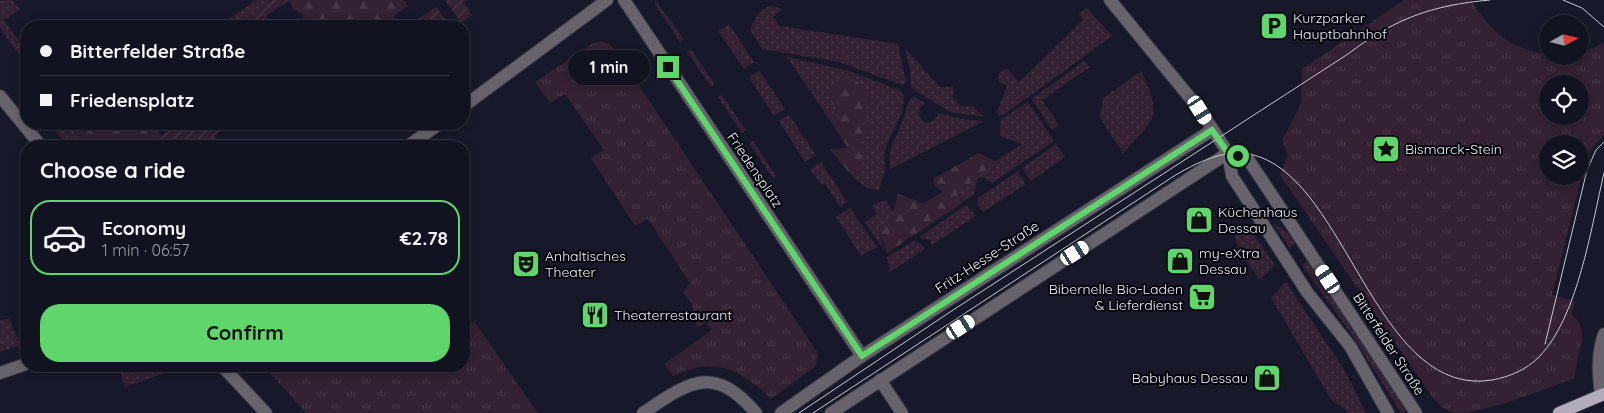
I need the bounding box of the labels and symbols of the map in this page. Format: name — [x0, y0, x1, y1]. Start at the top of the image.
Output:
place label: Kurzparker Hauptbahnhof — [1293, 9, 1387, 43]
parking icon: Kurzparker Hauptbahnhof — [1259, 11, 1289, 41]
north arrow — [1539, 15, 1589, 65]
callout: 1 min — [568, 50, 650, 84]
route end — [657, 56, 679, 78]
car — [1185, 93, 1214, 127]
street label: Friedensplatz — [723, 129, 787, 211]
place icon: Bismarck-Stein — [1371, 134, 1401, 164]
place label: Bismarck-Stein — [1405, 140, 1502, 158]
route start — [1227, 145, 1249, 167]
place label: Küchenhaus Dessau — [1218, 203, 1297, 237]
shop icon: Küchenhaus Dessau — [1184, 205, 1214, 235]
street label: Fritz-Hesse-Straße — [932, 217, 1042, 297]
car — [1058, 239, 1091, 267]
place label: my-eXtra Dessau — [1199, 244, 1260, 278]
shop icon: my-eXtra Dessau — [1165, 246, 1195, 276]
place label: Anhaltisches Theater — [545, 247, 626, 281]
theatre icon: Anhaltisches Theater — [511, 249, 541, 279]
car — [1313, 262, 1342, 296]
place label: Bibernelle Bio-Laden & Lieferdienst — [1049, 280, 1183, 314]
supermarket icon: Bibernelle Bio-Laden & Lieferdienst — [1187, 282, 1217, 312]
street label: Bitterfelder Straße — [1349, 289, 1429, 399]
restaurant icon: Theaterrestaurant — [580, 300, 610, 330]
place label: Theaterrestaurant — [614, 306, 732, 324]
car — [944, 313, 977, 341]
shop icon: Babyhaus Dessau — [1252, 363, 1282, 393]
place label: Babyhaus Dessau — [1132, 369, 1248, 387]

